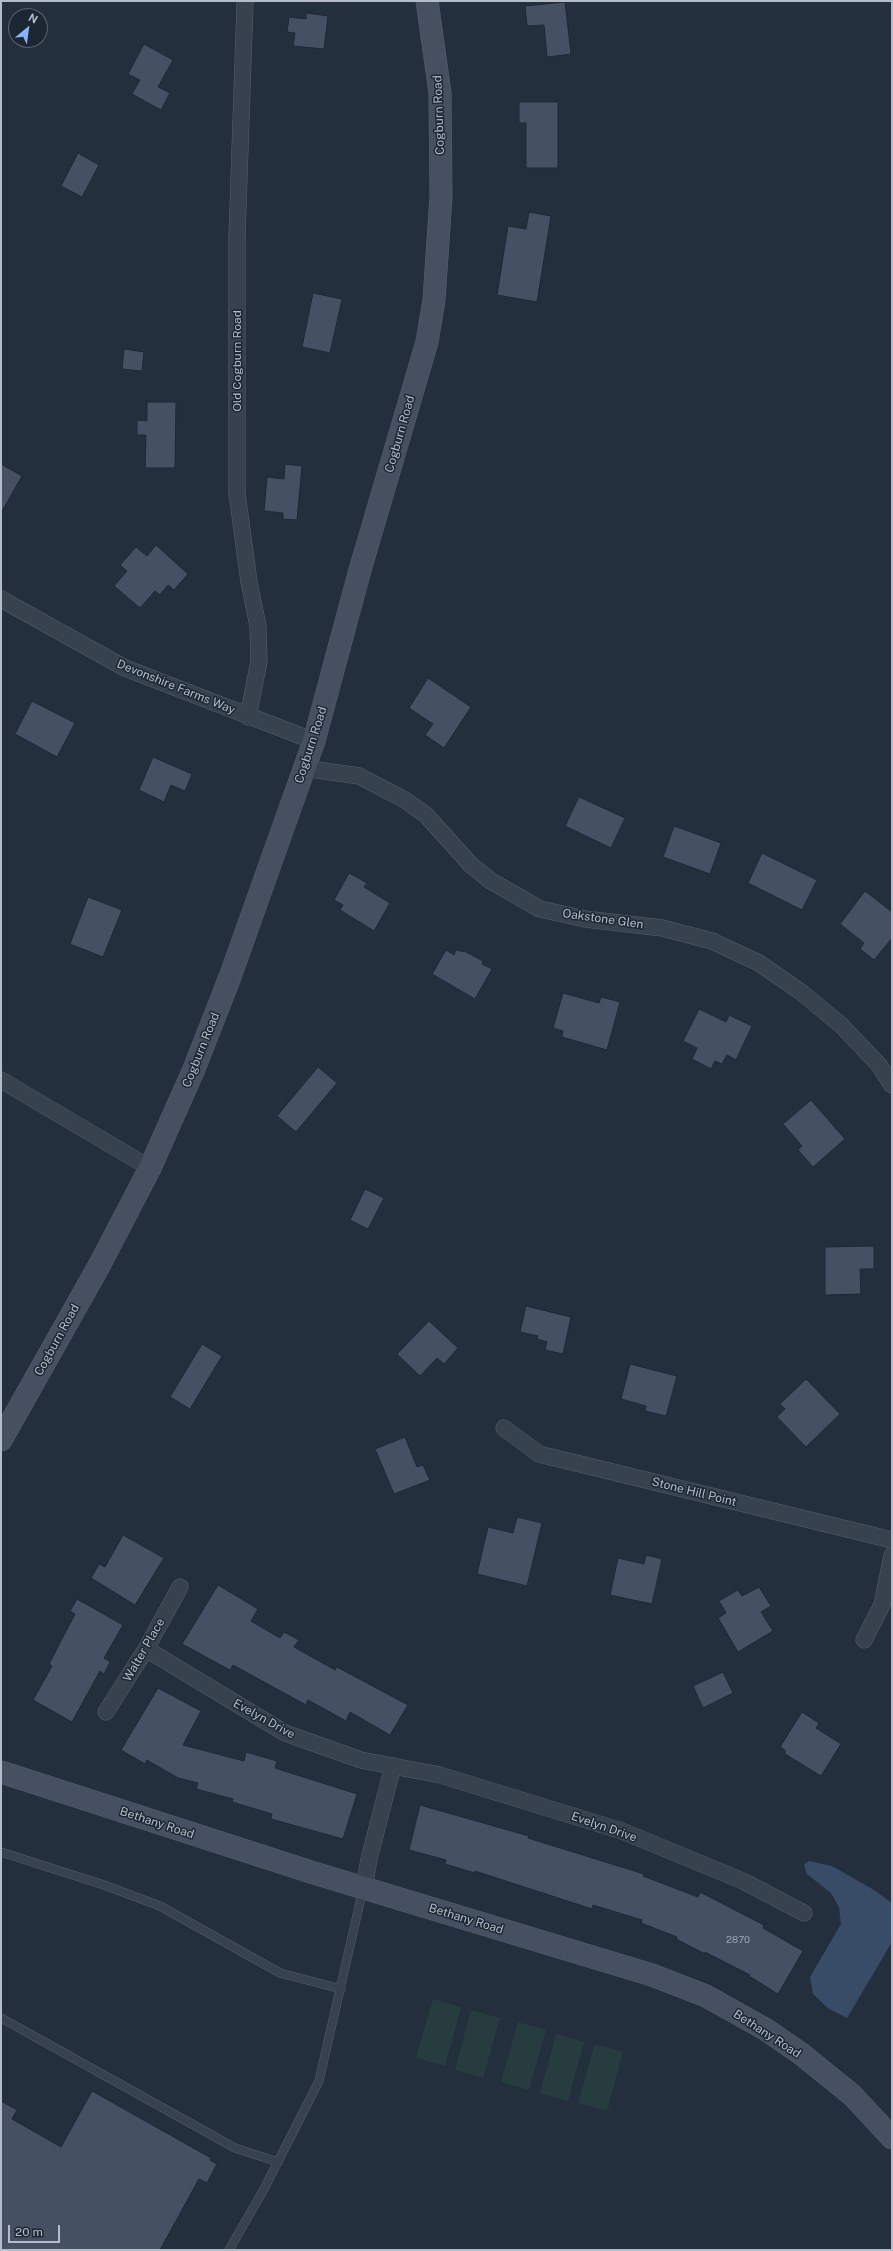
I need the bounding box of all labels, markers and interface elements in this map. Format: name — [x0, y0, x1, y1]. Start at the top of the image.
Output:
north arrow — [8, 8, 48, 48]
text: N — [27, 11, 40, 26]
street label: Cogburn Road — [430, 75, 448, 155]
street label: Old Cogburn Road — [230, 310, 244, 412]
street label: Cogburn Road — [382, 394, 418, 474]
street label: Devonshire Farms Way — [115, 657, 237, 717]
street label: Cogburn Road — [292, 705, 330, 785]
street label: Oakstone Glen — [562, 906, 644, 932]
street label: Cogburn Road — [179, 1010, 223, 1090]
street label: Cogburn Road — [31, 1302, 83, 1378]
street label: Stone Hill Point — [650, 1475, 738, 1509]
street label: Walter Place — [120, 1616, 168, 1684]
street label: Evelyn Drive — [231, 1696, 297, 1742]
street label: Bethany Road — [118, 1804, 196, 1842]
street label: Evelyn Drive — [569, 1809, 639, 1845]
street label: Bethany Road — [427, 1901, 505, 1937]
house number: 2870 — [726, 1934, 750, 1946]
street label: Bethany Road — [731, 2007, 803, 2061]
scale bar — [10, 2217, 62, 2243]
text: 20 m — [15, 2225, 43, 2239]

